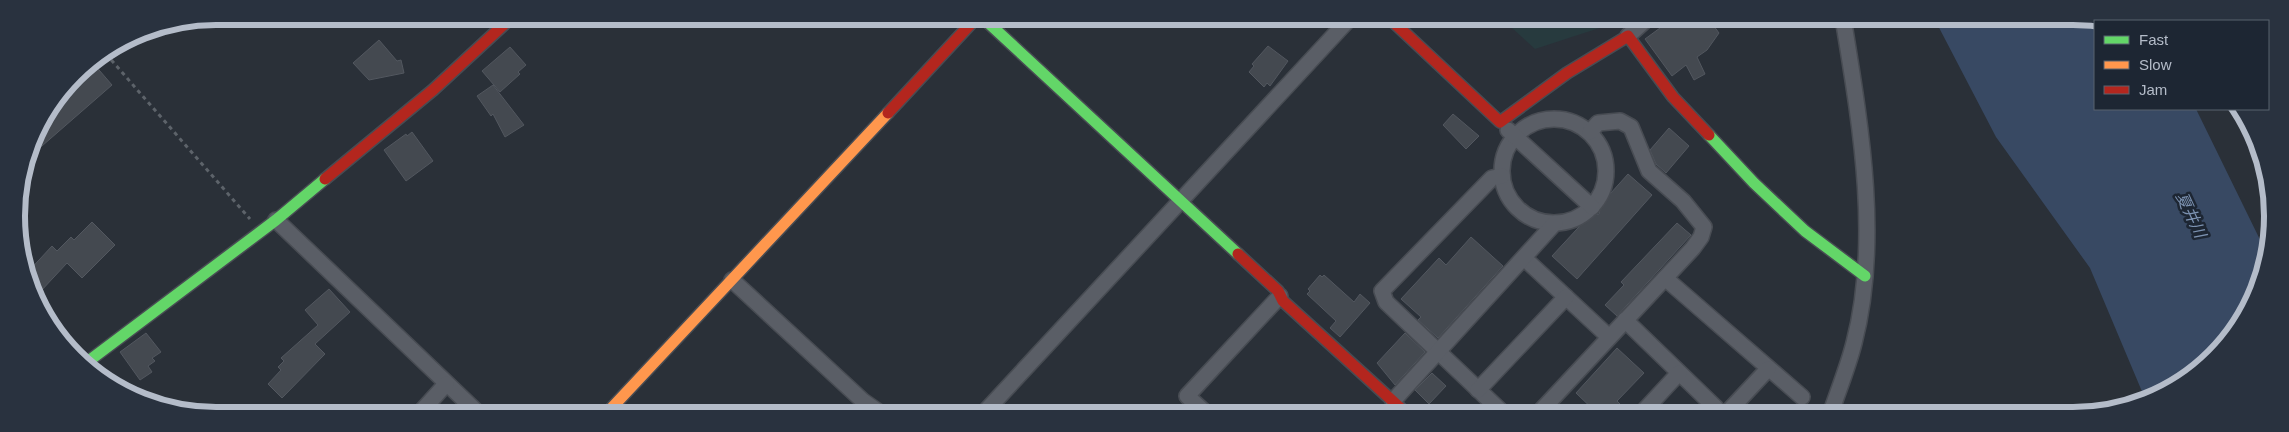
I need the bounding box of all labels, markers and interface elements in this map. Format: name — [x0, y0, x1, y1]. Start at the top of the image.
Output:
legend — [2094, 20, 2269, 110]
text: Fast — [2139, 31, 2169, 48]
text: Slow — [2139, 56, 2172, 73]
text: Jam — [2139, 81, 2167, 98]
water label: 夏井川 — [2173, 190, 2210, 242]

